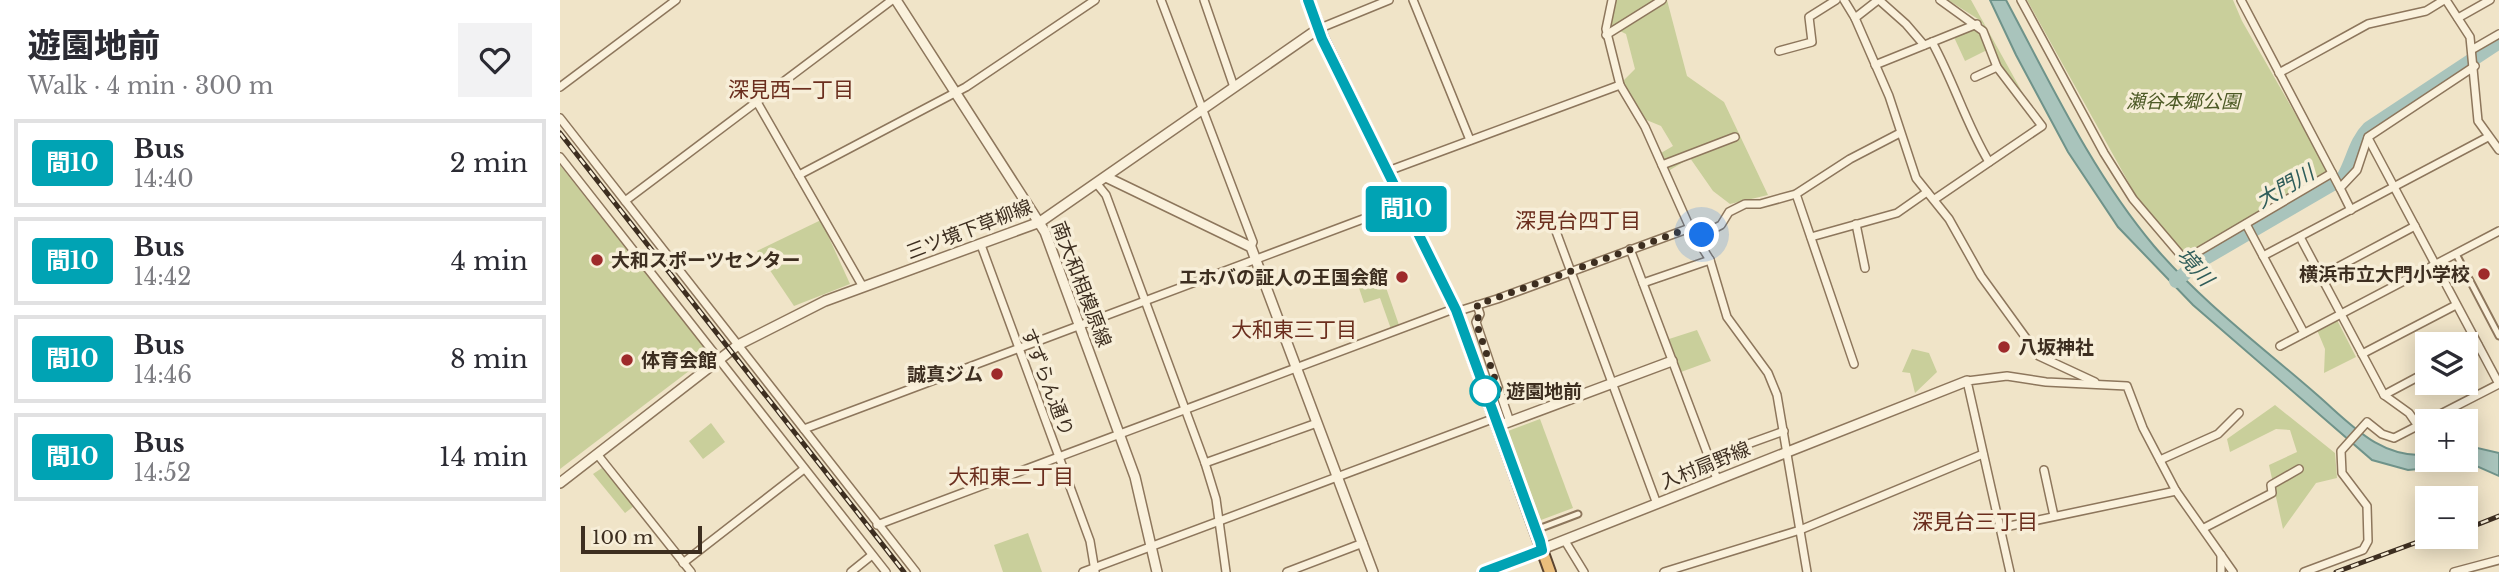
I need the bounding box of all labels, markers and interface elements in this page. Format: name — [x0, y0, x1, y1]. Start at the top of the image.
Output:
button: heart — [458, 23, 532, 97]
text: 遊園地前 — [28, 25, 160, 66]
text: Walk · 4 min · 300 m — [28, 72, 273, 100]
district label: 深見西一丁目 — [728, 77, 854, 103]
park label: 瀬谷本郷公園 — [2126, 90, 2243, 113]
text: Bus — [134, 133, 185, 165]
text: 2 min — [450, 147, 528, 179]
text: 間10 — [46, 148, 99, 177]
water label: 大門川 — [2251, 159, 2321, 214]
text: 14:40 — [134, 165, 194, 193]
line badge: 間10 — [1366, 186, 1446, 232]
text: 間10 — [1380, 194, 1432, 223]
street label: 三ツ境下草柳線 — [903, 195, 1035, 264]
district label: 深見台四丁目 — [1515, 208, 1641, 234]
your location — [1684, 217, 1719, 252]
street label: 南大和相模原線 — [1047, 218, 1116, 350]
text: Bus — [134, 231, 185, 263]
water label: 境川 — [2171, 243, 2220, 293]
text: 4 min — [451, 245, 528, 277]
text: 間10 — [46, 246, 99, 275]
place label: 大和スポーツセンター — [611, 249, 801, 272]
marker: 大和スポーツセンター — [589, 252, 605, 268]
text: 14:42 — [134, 263, 192, 291]
place label: 横浜市立大門小学校 — [2299, 263, 2470, 286]
place label: エホバの証人の王国会館 — [1179, 266, 1388, 289]
marker: 横浜市立大門小学校 — [2476, 266, 2492, 282]
marker: エホバの証人の王国会館 — [1394, 269, 1410, 285]
district label: 大和東三丁目 — [1231, 317, 1357, 343]
street label: すずらん通り — [1016, 325, 1079, 440]
text: Bus — [134, 329, 185, 361]
map controls — [2415, 332, 2478, 549]
button: layers — [2415, 332, 2478, 395]
place label: 八坂神社 — [2018, 336, 2094, 359]
marker: 八坂神社 — [1996, 339, 2012, 355]
text: 8 min — [450, 343, 528, 375]
text: 間10 — [46, 344, 99, 373]
place label: 体育会館 — [641, 349, 717, 372]
marker: 体育会館 — [619, 352, 635, 368]
text: 14:46 — [134, 361, 192, 389]
place label: 誠真ジム — [907, 363, 983, 386]
marker: 誠真ジム — [989, 366, 1005, 382]
marker: 遊園地前 — [1470, 376, 1500, 406]
place label: 遊園地前 — [1506, 380, 1582, 403]
button: + — [2415, 409, 2478, 472]
text: Bus — [134, 427, 185, 459]
street label: 入村扇野線 — [1657, 437, 1754, 494]
text: 14 min — [439, 441, 528, 473]
text: 間10 — [46, 442, 99, 471]
text: 14:52 — [134, 459, 191, 487]
district label: 大和東二丁目 — [948, 464, 1074, 490]
button: − — [2415, 486, 2478, 549]
district label: 深見台三丁目 — [1912, 509, 2038, 535]
scale bar — [581, 523, 702, 555]
text: 100 m — [592, 526, 653, 549]

